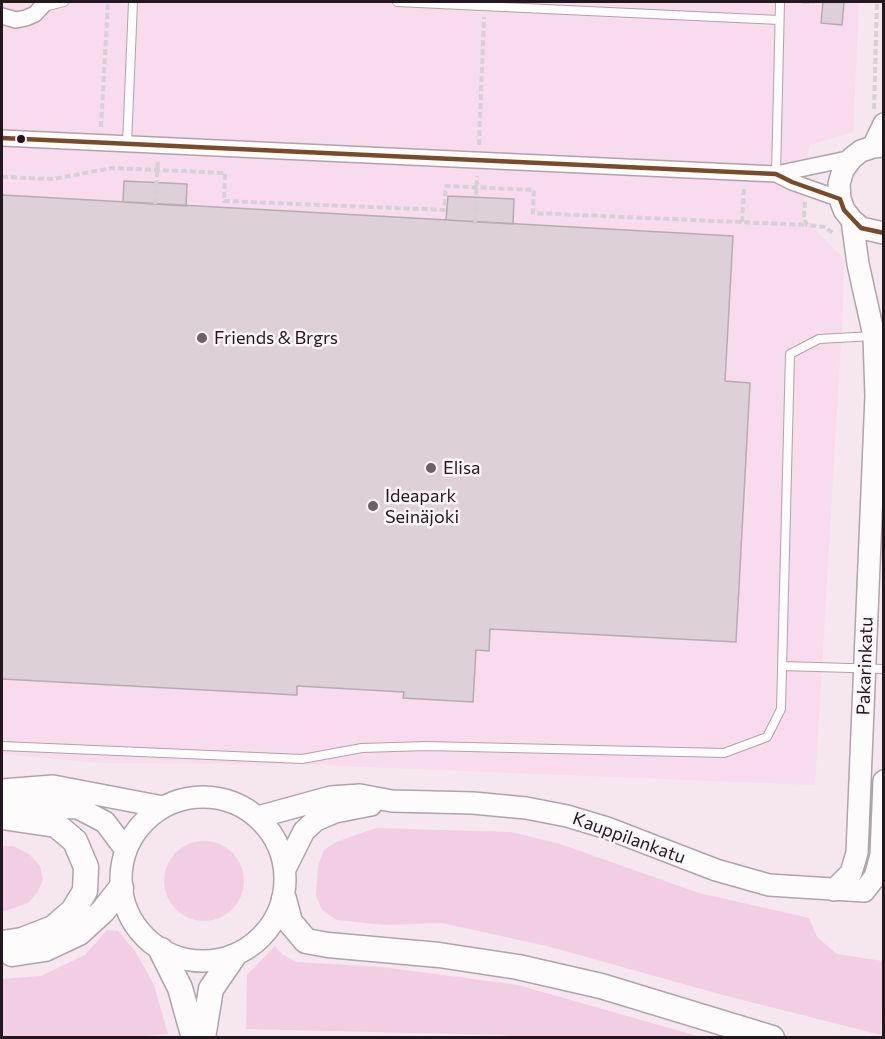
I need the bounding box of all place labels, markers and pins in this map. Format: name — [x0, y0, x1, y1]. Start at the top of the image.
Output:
unlabelled marker — [15, 133, 27, 145]
place label: Friends & Brgrs — [214, 327, 338, 349]
marker: Friends & Brgrs — [195, 331, 209, 345]
place label: Elisa — [443, 457, 480, 479]
marker: Elisa — [424, 461, 438, 475]
place label: Ideapark Seinäjoki — [385, 485, 459, 528]
marker: Ideapark Seinäjoki — [366, 499, 380, 513]

